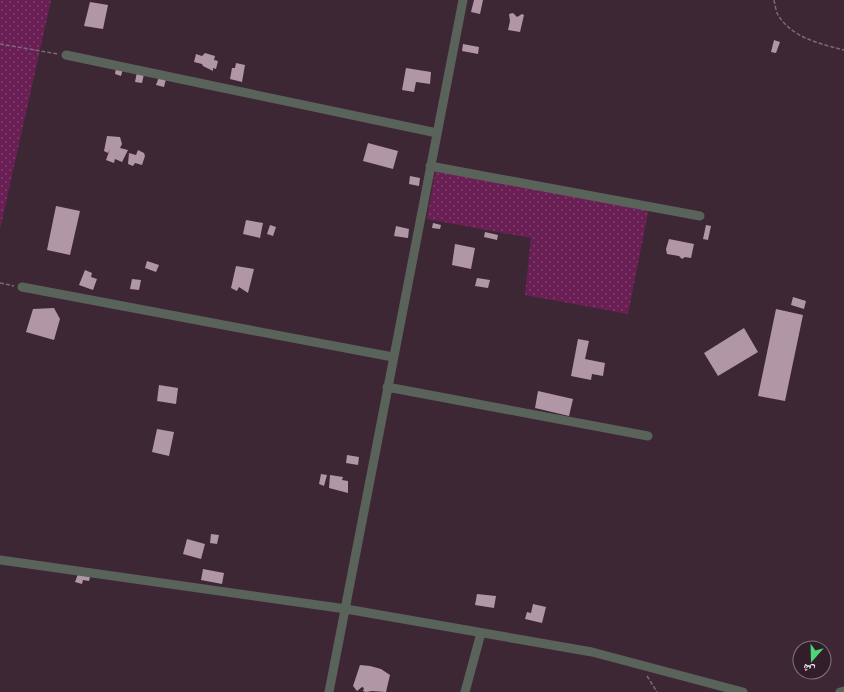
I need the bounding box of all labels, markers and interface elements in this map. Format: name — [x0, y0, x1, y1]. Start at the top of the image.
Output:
north arrow — [792, 640, 832, 680]
text: ش — [800, 660, 817, 678]

